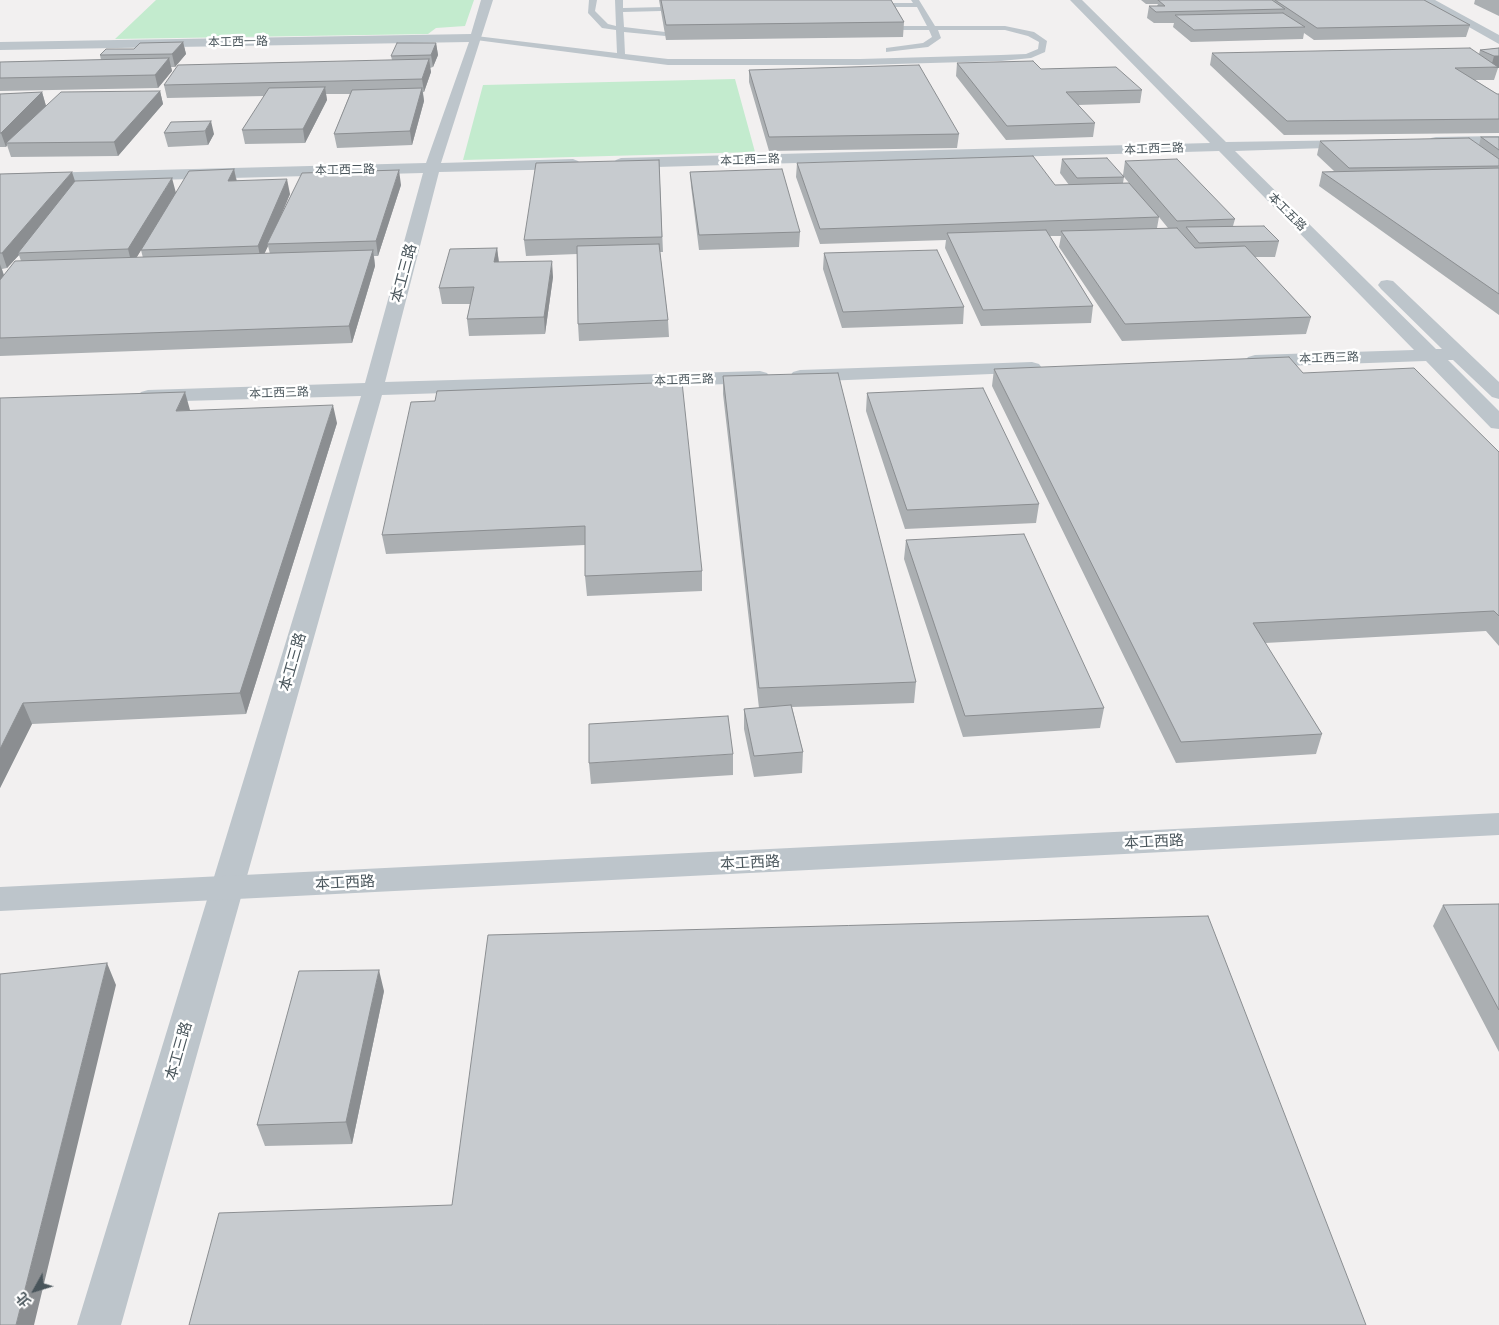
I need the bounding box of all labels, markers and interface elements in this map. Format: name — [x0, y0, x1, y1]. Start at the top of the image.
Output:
street label: 本工西一路 — [208, 34, 268, 50]
street label: 本工西二路 — [1124, 141, 1184, 157]
street label: 本工西二路 — [720, 152, 780, 168]
street label: 本工西二路 — [315, 162, 375, 178]
street label: 本工五路 — [1265, 190, 1309, 234]
street label: 本工三路 — [388, 242, 420, 304]
street label: 本工西三路 — [1299, 350, 1359, 366]
street label: 本工西三路 — [654, 372, 714, 388]
street label: 本工西三路 — [249, 385, 309, 401]
street label: 本工三路 — [276, 631, 310, 693]
street label: 本工西路 — [1124, 831, 1184, 853]
street label: 本工西路 — [720, 852, 780, 874]
street label: 本工西路 — [315, 872, 375, 894]
street label: 本工三路 — [162, 1020, 196, 1082]
north arrow — [10, 1265, 60, 1315]
text: 北 — [13, 1289, 34, 1310]

